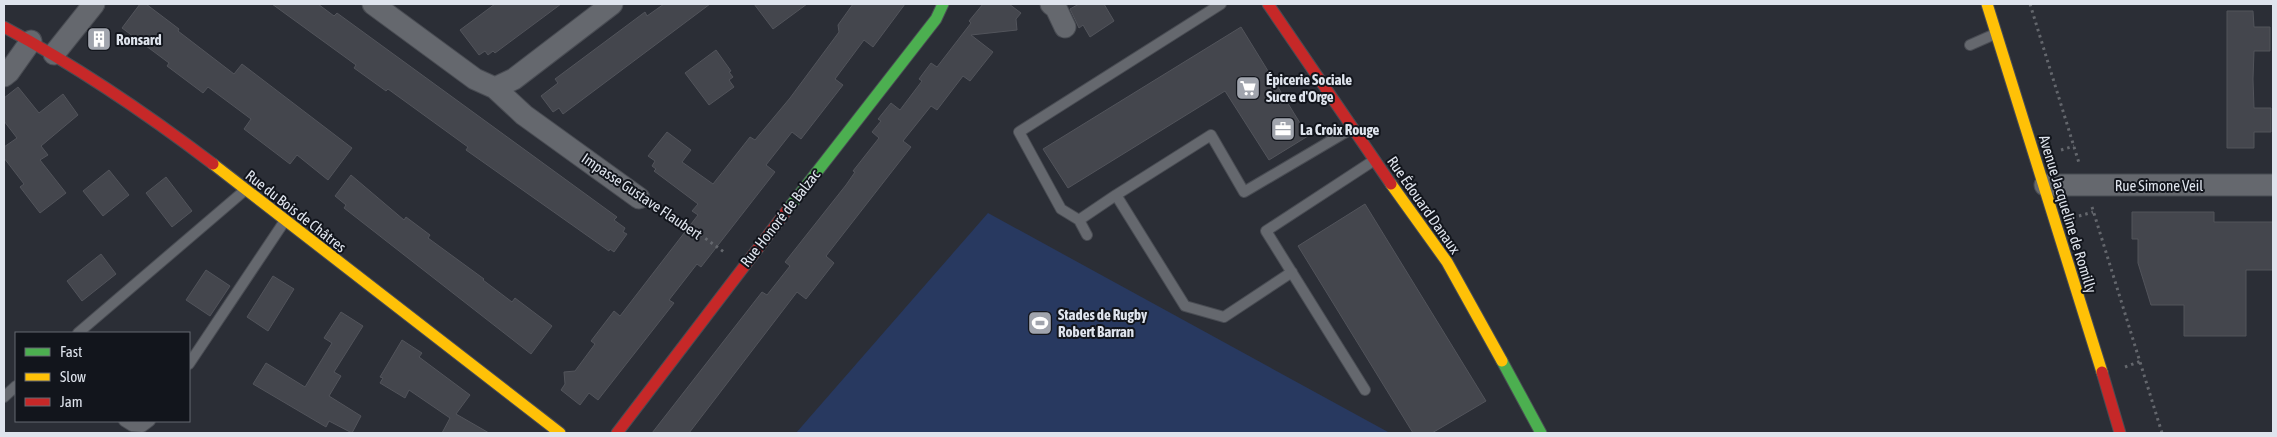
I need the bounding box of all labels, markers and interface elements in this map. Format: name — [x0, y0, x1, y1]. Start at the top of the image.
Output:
building icon: Ronsard — [86, 26, 112, 52]
place label: Ronsard — [116, 31, 162, 48]
place label: Épicerie Sociale Sucre d'Orge — [1266, 71, 1352, 105]
supermarket icon: Épicerie Sociale Sucre d'Orge — [1235, 75, 1261, 101]
office icon: La Croix Rouge — [1270, 116, 1296, 142]
place label: La Croix Rouge — [1300, 121, 1380, 138]
street label: Avenue Jacqueline de Romilly — [2036, 133, 2100, 295]
street label: Impasse Gustave Flaubert — [579, 149, 705, 243]
street label: Rue Édouard Danaux — [1384, 153, 1464, 257]
street label: Rue du Bois de Châtres — [242, 166, 350, 256]
street label: Rue Honoré de Balzac — [737, 166, 824, 270]
street label: Rue Simone Veil — [2115, 177, 2203, 194]
place label: Stades de Rugby Robert Barran — [1058, 306, 1148, 340]
sports icon: Stades de Rugby Robert Barran — [1027, 310, 1053, 336]
legend — [15, 332, 190, 422]
text: Fast — [60, 343, 82, 360]
text: Slow — [60, 368, 86, 385]
text: Jam — [60, 393, 83, 410]

